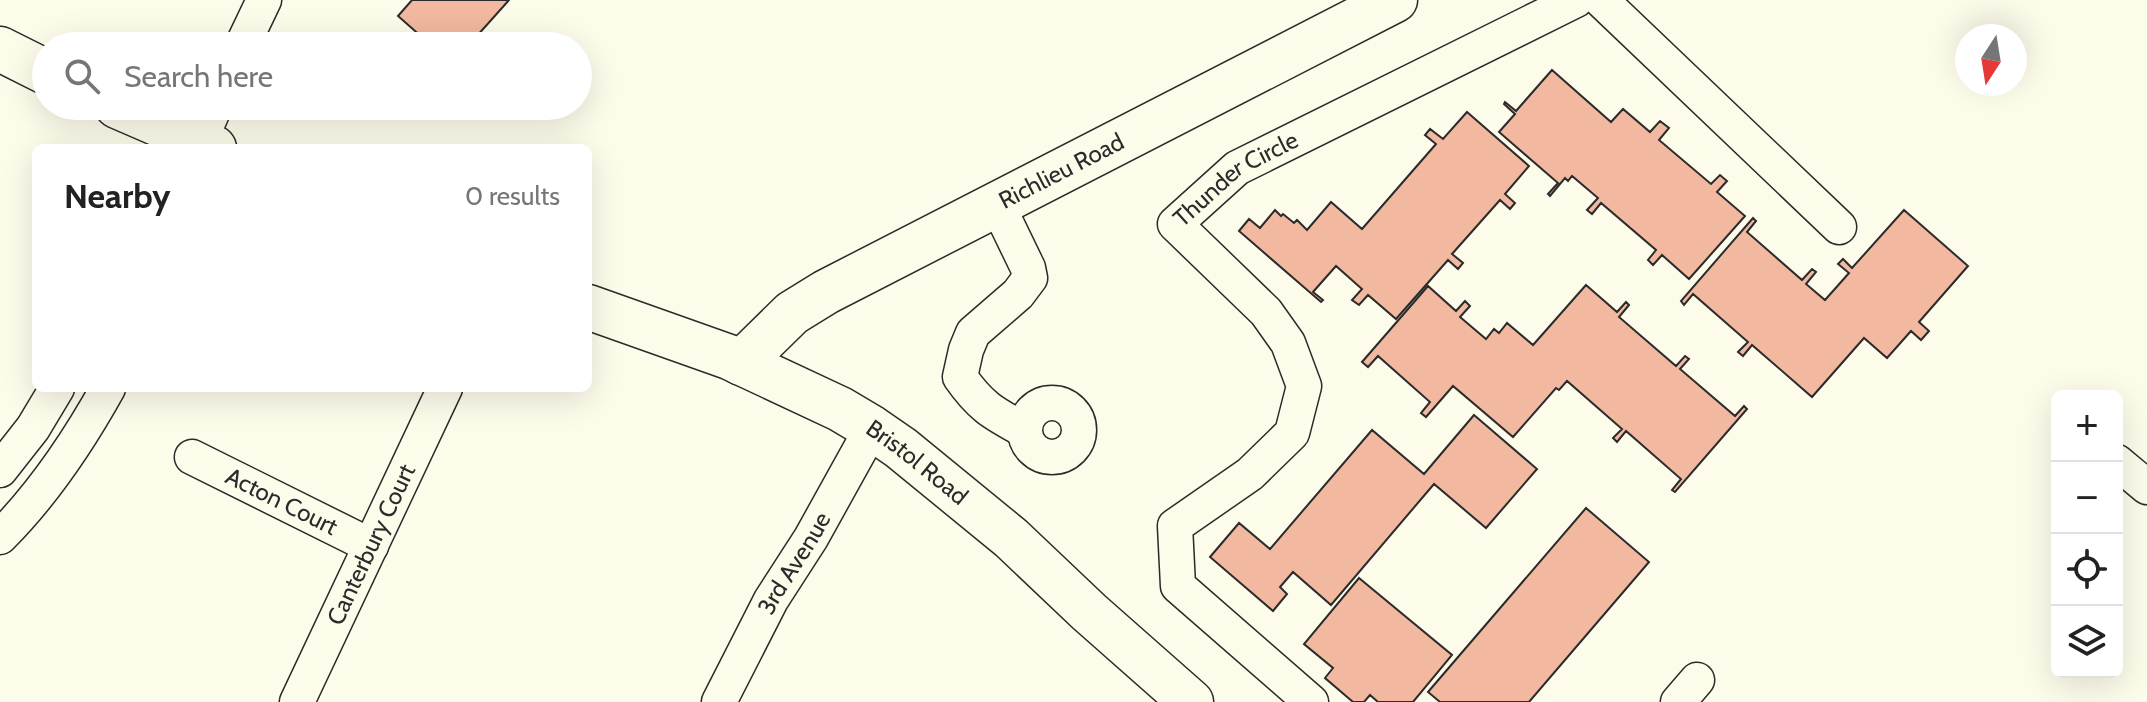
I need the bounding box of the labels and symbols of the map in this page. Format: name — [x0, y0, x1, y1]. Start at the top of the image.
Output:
north arrow — [1955, 24, 2027, 96]
street label: Thunder Circle — [1167, 125, 1303, 232]
street label: Richlieu Road — [994, 127, 1129, 215]
street label: Bristol Road — [861, 413, 974, 511]
street label: Canterbury Court — [320, 459, 421, 629]
street label: Acton Court — [221, 461, 343, 541]
street label: 3rd Avenue — [751, 507, 836, 619]

